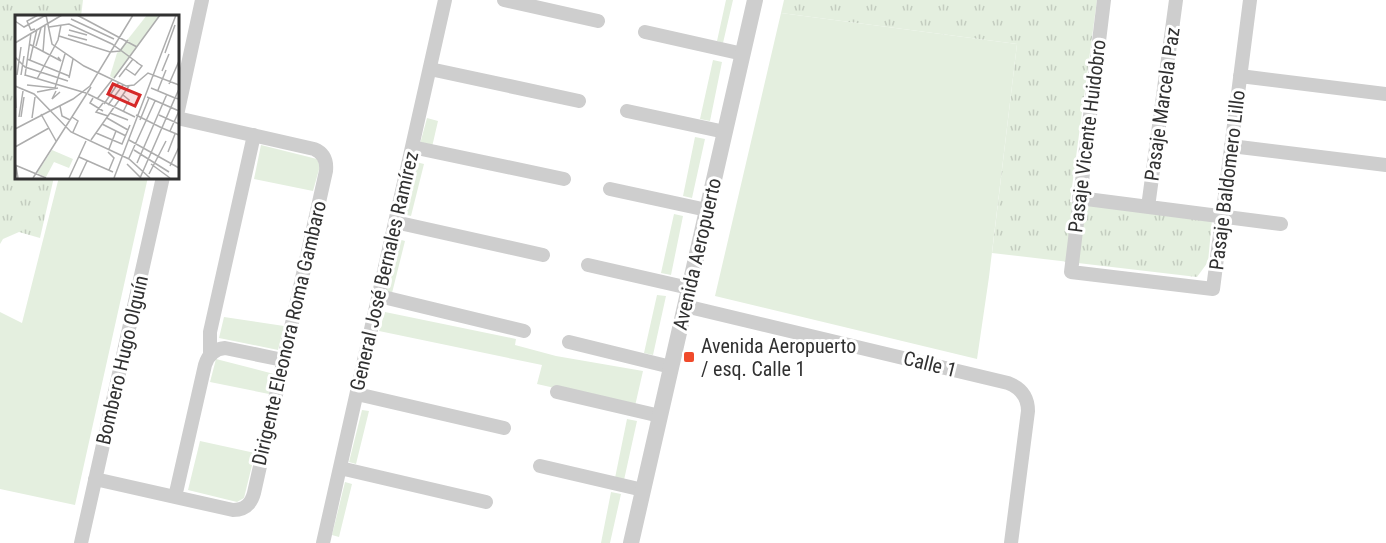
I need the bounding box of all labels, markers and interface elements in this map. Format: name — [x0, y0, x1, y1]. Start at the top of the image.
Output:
inset map — [15, 15, 178, 178]
street label: Pasaje Marcela Paz — [1139, 26, 1185, 182]
street label: Pasaje Vicente Huidobro — [1063, 38, 1111, 234]
street label: Pasaje Baldomero Lillo — [1204, 89, 1250, 271]
street label: General José Bernales Ramírez — [345, 149, 423, 393]
street label: Avenida Aeropuerto — [668, 176, 726, 332]
street label: Dirigente Eleonora Roma Gambaro — [247, 198, 331, 468]
street label: Bombero Hugo Olguín — [91, 273, 153, 447]
place label: Avenida Aeropuerto / esq. Calle 1 — [701, 334, 856, 381]
street label: Calle 1 — [901, 346, 959, 382]
marker: Avenida Aeropuerto / esq. Calle 1 — [682, 350, 696, 364]

